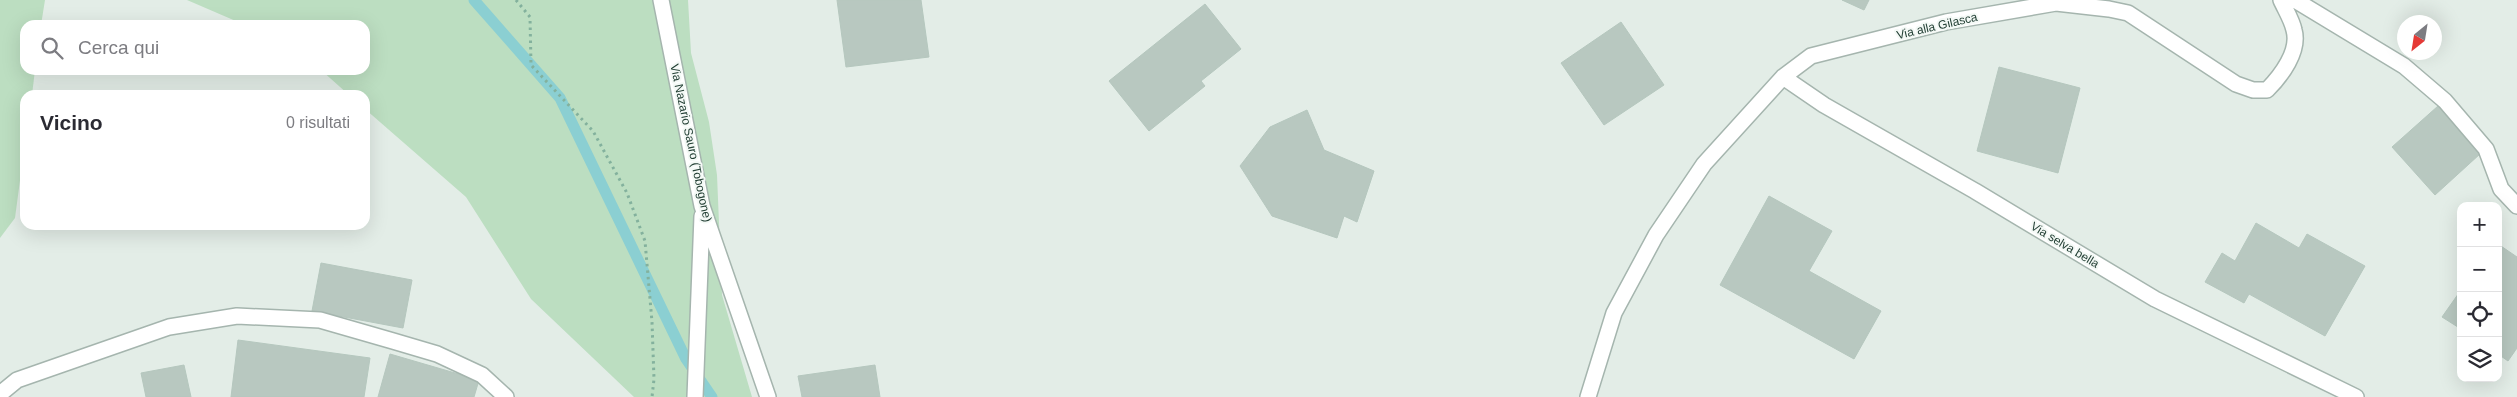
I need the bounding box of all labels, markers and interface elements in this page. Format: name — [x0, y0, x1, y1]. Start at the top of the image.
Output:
street label: Via alla Gilasca — [1895, 10, 1979, 42]
north arrow — [2397, 15, 2442, 60]
search box — [20, 20, 370, 75]
icon: search — [38, 34, 66, 62]
text: Cerca qui — [78, 37, 159, 58]
street label: Via Nazario Sauro (Tobogone) — [667, 63, 715, 223]
text: Vicino — [40, 111, 103, 134]
text: 0 risultati — [286, 114, 350, 131]
map controls — [2457, 202, 2502, 382]
button: + — [2457, 202, 2502, 247]
street label: Via selva bella — [2028, 219, 2102, 271]
button: − — [2457, 247, 2502, 292]
button: locate — [2457, 292, 2502, 337]
button: layers — [2457, 337, 2502, 382]

